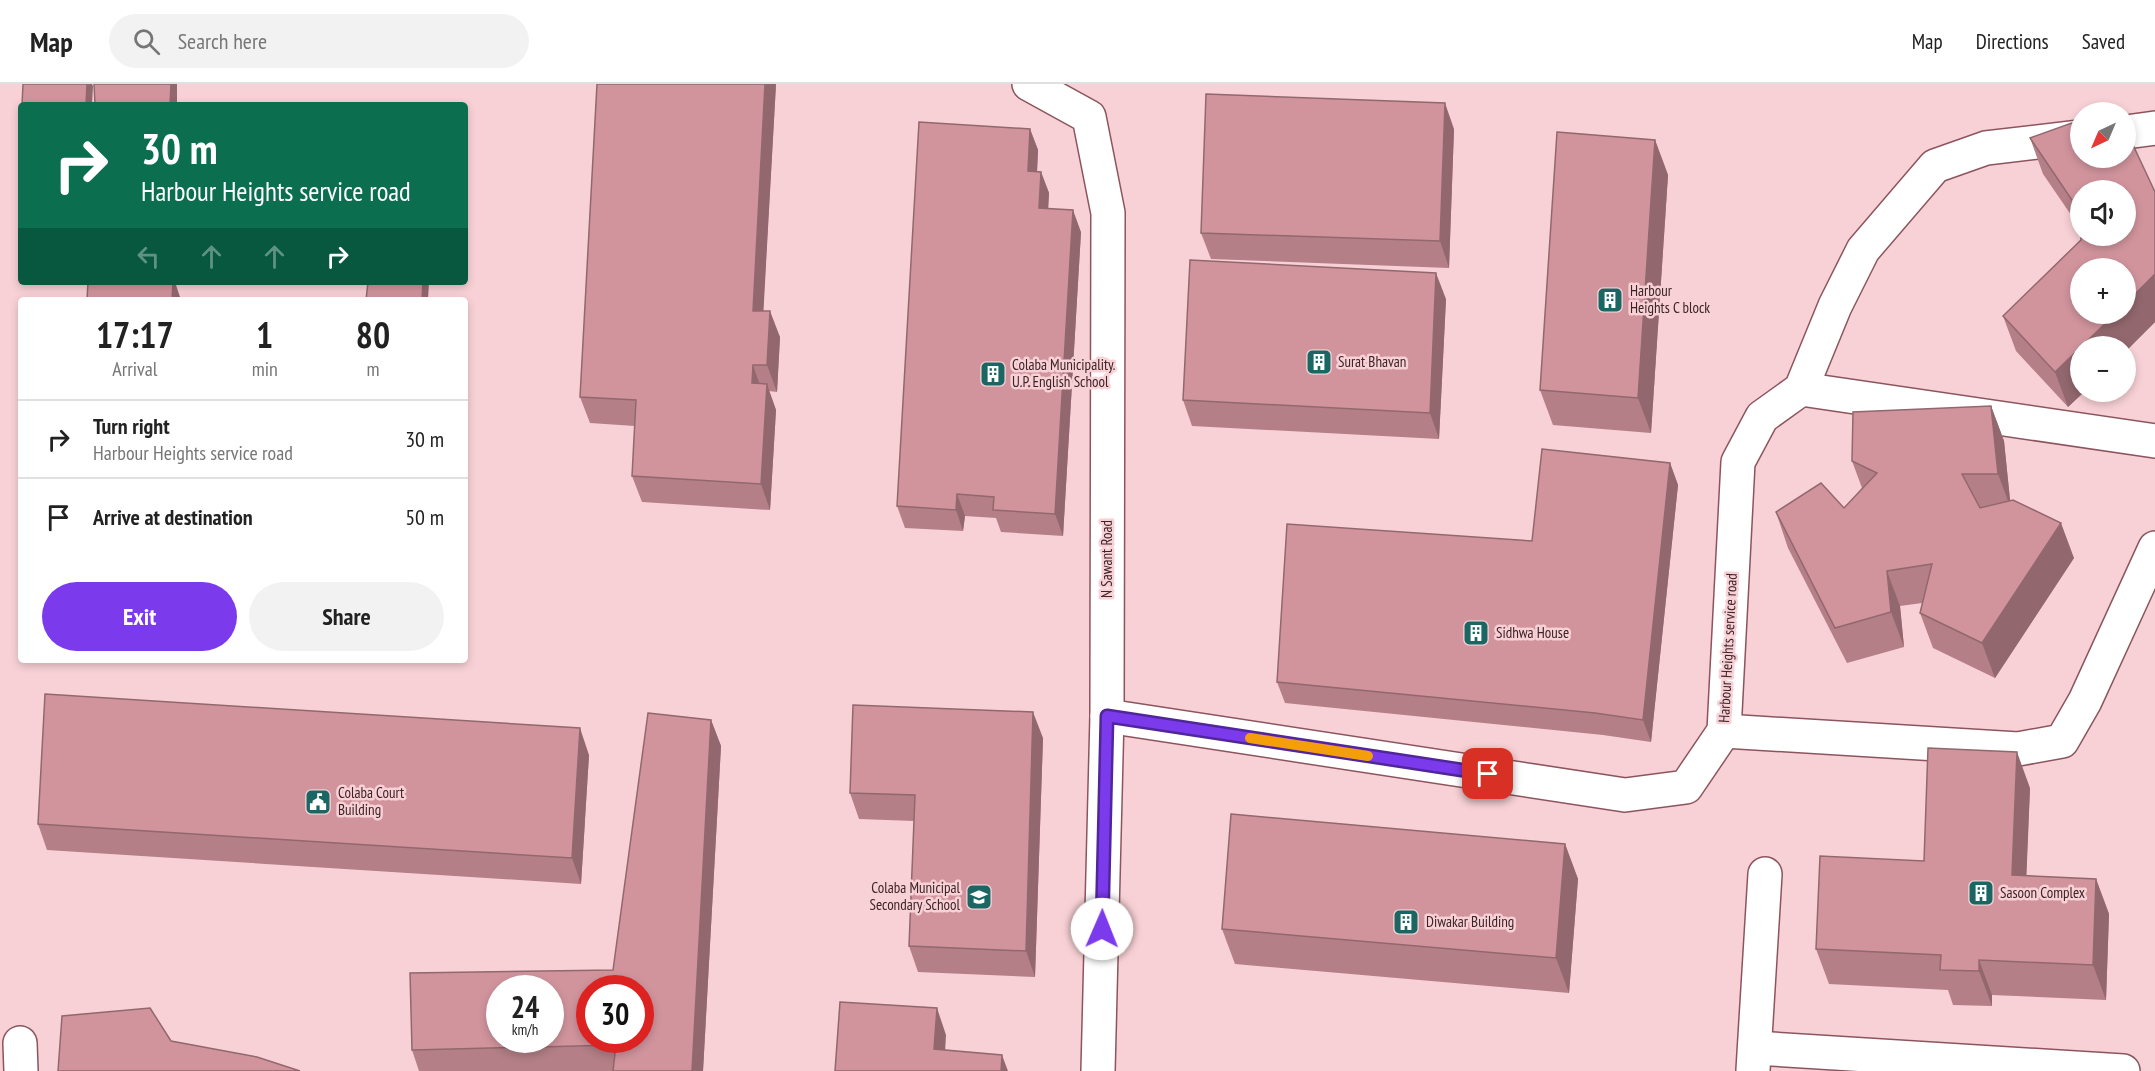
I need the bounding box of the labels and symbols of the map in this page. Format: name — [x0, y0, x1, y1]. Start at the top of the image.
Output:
north arrow — [2070, 102, 2136, 168]
place label: Harbour Heights C block — [1630, 281, 1710, 317]
building icon: Harbour Heights C block — [1595, 285, 1625, 315]
building icon: Surat Bhavan — [1304, 347, 1334, 377]
place label: Surat Bhavan — [1338, 352, 1406, 371]
place label: Colaba Municipality. U.P. English School — [1012, 355, 1116, 391]
building icon: Colaba Municipality. U.P. English School — [978, 359, 1008, 389]
street label: N Sawant Road — [1097, 520, 1116, 598]
street label: Harbour Heights service road — [1714, 573, 1741, 723]
building icon: Sidhwa House — [1461, 618, 1491, 648]
place label: Sidhwa House — [1496, 623, 1569, 642]
pin — [1462, 748, 1513, 799]
place label: Colaba Court Building — [338, 783, 404, 819]
public building icon: Colaba Court Building — [303, 787, 333, 817]
place label: Colaba Municipal Secondary School — [870, 878, 961, 914]
building icon: Sasoon Complex — [1966, 878, 1996, 908]
school or university icon: Colaba Municipal Secondary School — [964, 882, 994, 912]
place label: Sasoon Complex — [2000, 883, 2085, 902]
position arrow — [1070, 897, 1134, 961]
building icon: Diwakar Building — [1391, 907, 1421, 937]
place label: Diwakar Building — [1426, 912, 1514, 931]
speed limit sign: 30 — [576, 975, 654, 1053]

